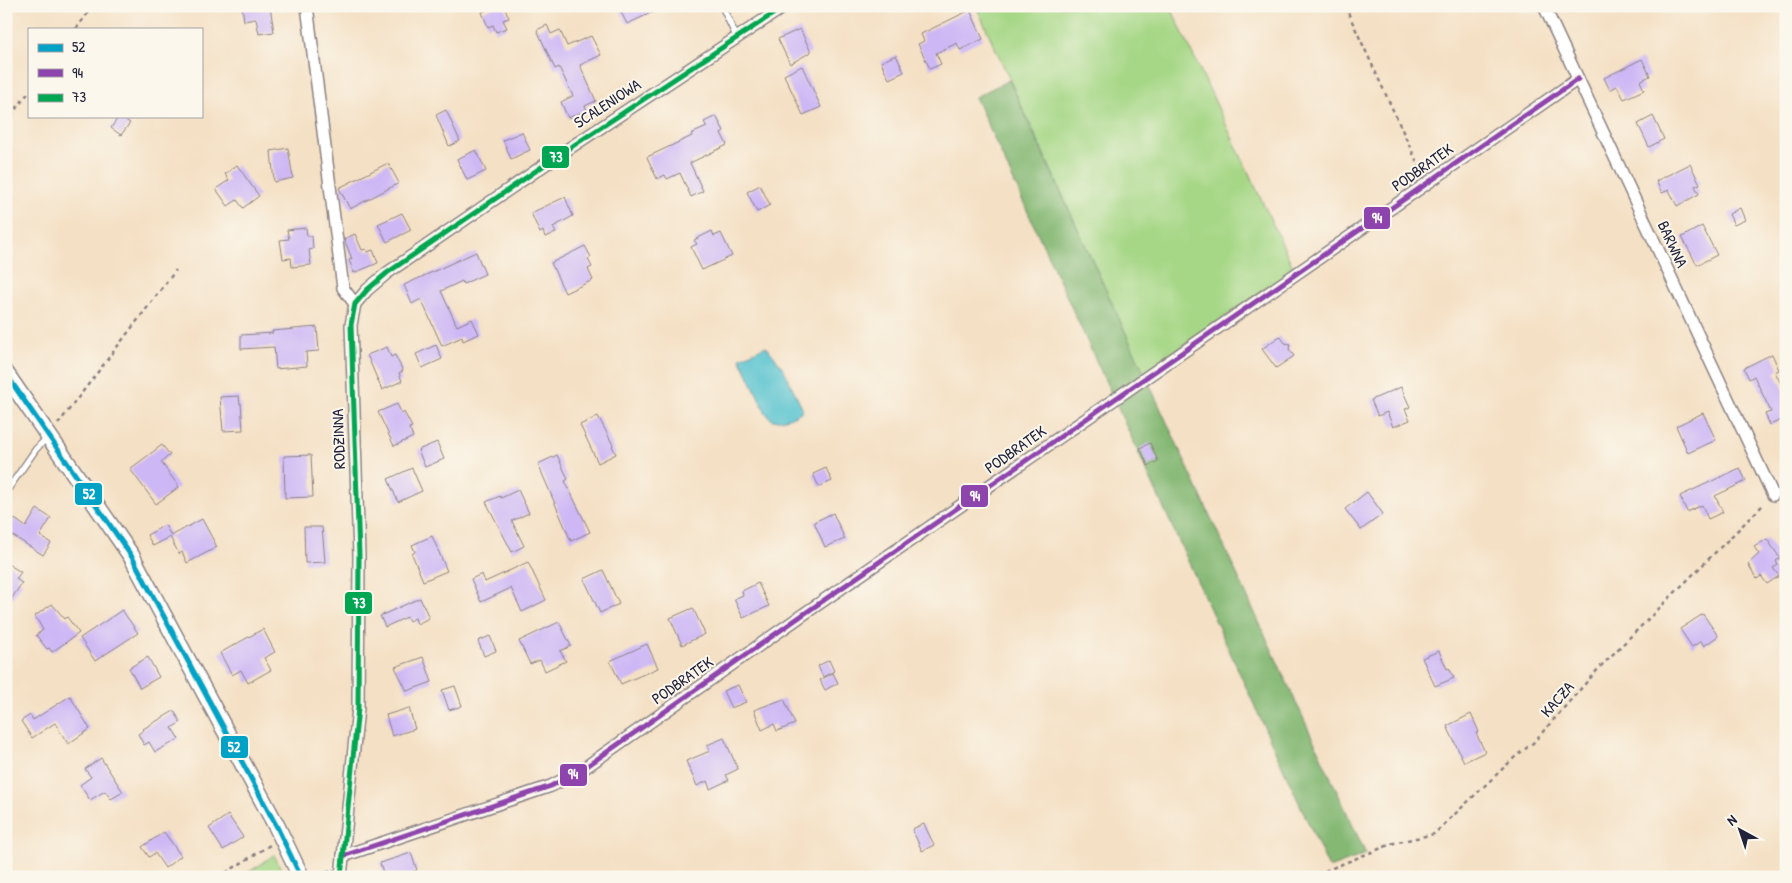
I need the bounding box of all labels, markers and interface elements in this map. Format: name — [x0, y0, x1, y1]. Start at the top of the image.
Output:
legend — [28, 28, 202, 118]
text: 52 — [72, 36, 85, 57]
text: 94 — [72, 62, 84, 83]
street label: SCALENIOWA — [569, 73, 645, 133]
text: 73 — [72, 86, 86, 107]
street label: PODBRATEK — [1387, 137, 1458, 196]
line badge: 73 — [541, 145, 570, 169]
text: 73 — [548, 147, 563, 166]
line badge: 94 — [1363, 206, 1391, 230]
text: 94 — [1372, 208, 1383, 227]
street label: BARWNA — [1653, 217, 1693, 271]
street label: RODZINNA — [326, 408, 350, 470]
street label: PODBRATEK — [980, 419, 1051, 478]
line badge: 52 — [74, 482, 103, 506]
text: 52 — [83, 484, 96, 503]
line badge: 94 — [960, 484, 989, 508]
text: 94 — [970, 486, 981, 505]
line badge: 73 — [344, 591, 373, 615]
text: 73 — [351, 593, 366, 612]
street label: PODBRATEK — [647, 650, 718, 709]
street label: KACZA — [1535, 676, 1579, 722]
line badge: 52 — [220, 735, 249, 759]
text: 52 — [228, 737, 241, 756]
line badge: 94 — [559, 763, 588, 787]
text: 94 — [568, 764, 579, 783]
north arrow — [1714, 806, 1764, 856]
text: N — [1722, 810, 1741, 829]

